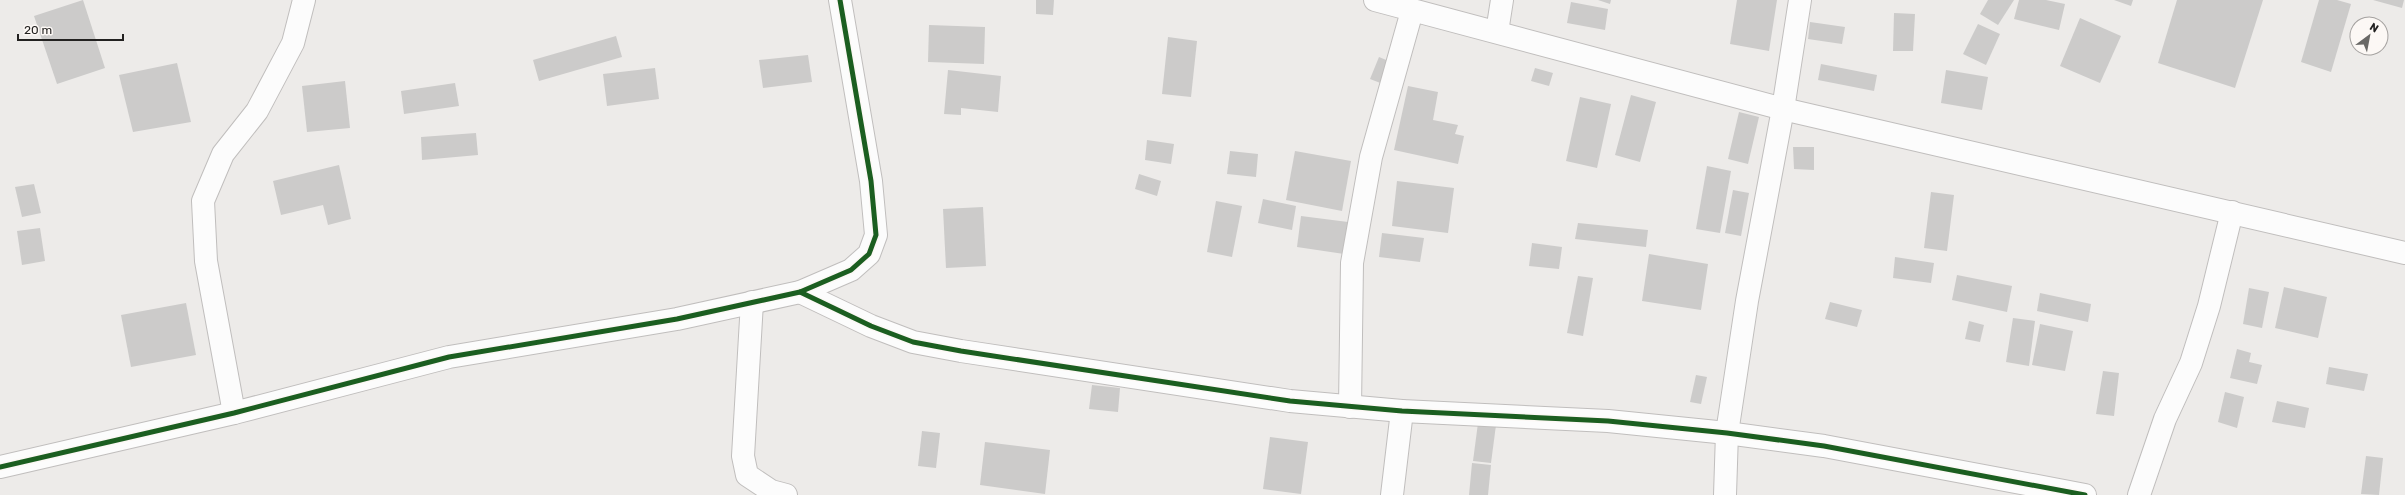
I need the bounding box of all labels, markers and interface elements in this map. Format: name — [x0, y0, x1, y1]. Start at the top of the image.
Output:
scale bar — [18, 16, 123, 42]
north arrow — [2349, 16, 2389, 56]
text: N — [2367, 20, 2381, 36]
text: 20 m — [24, 23, 52, 37]

